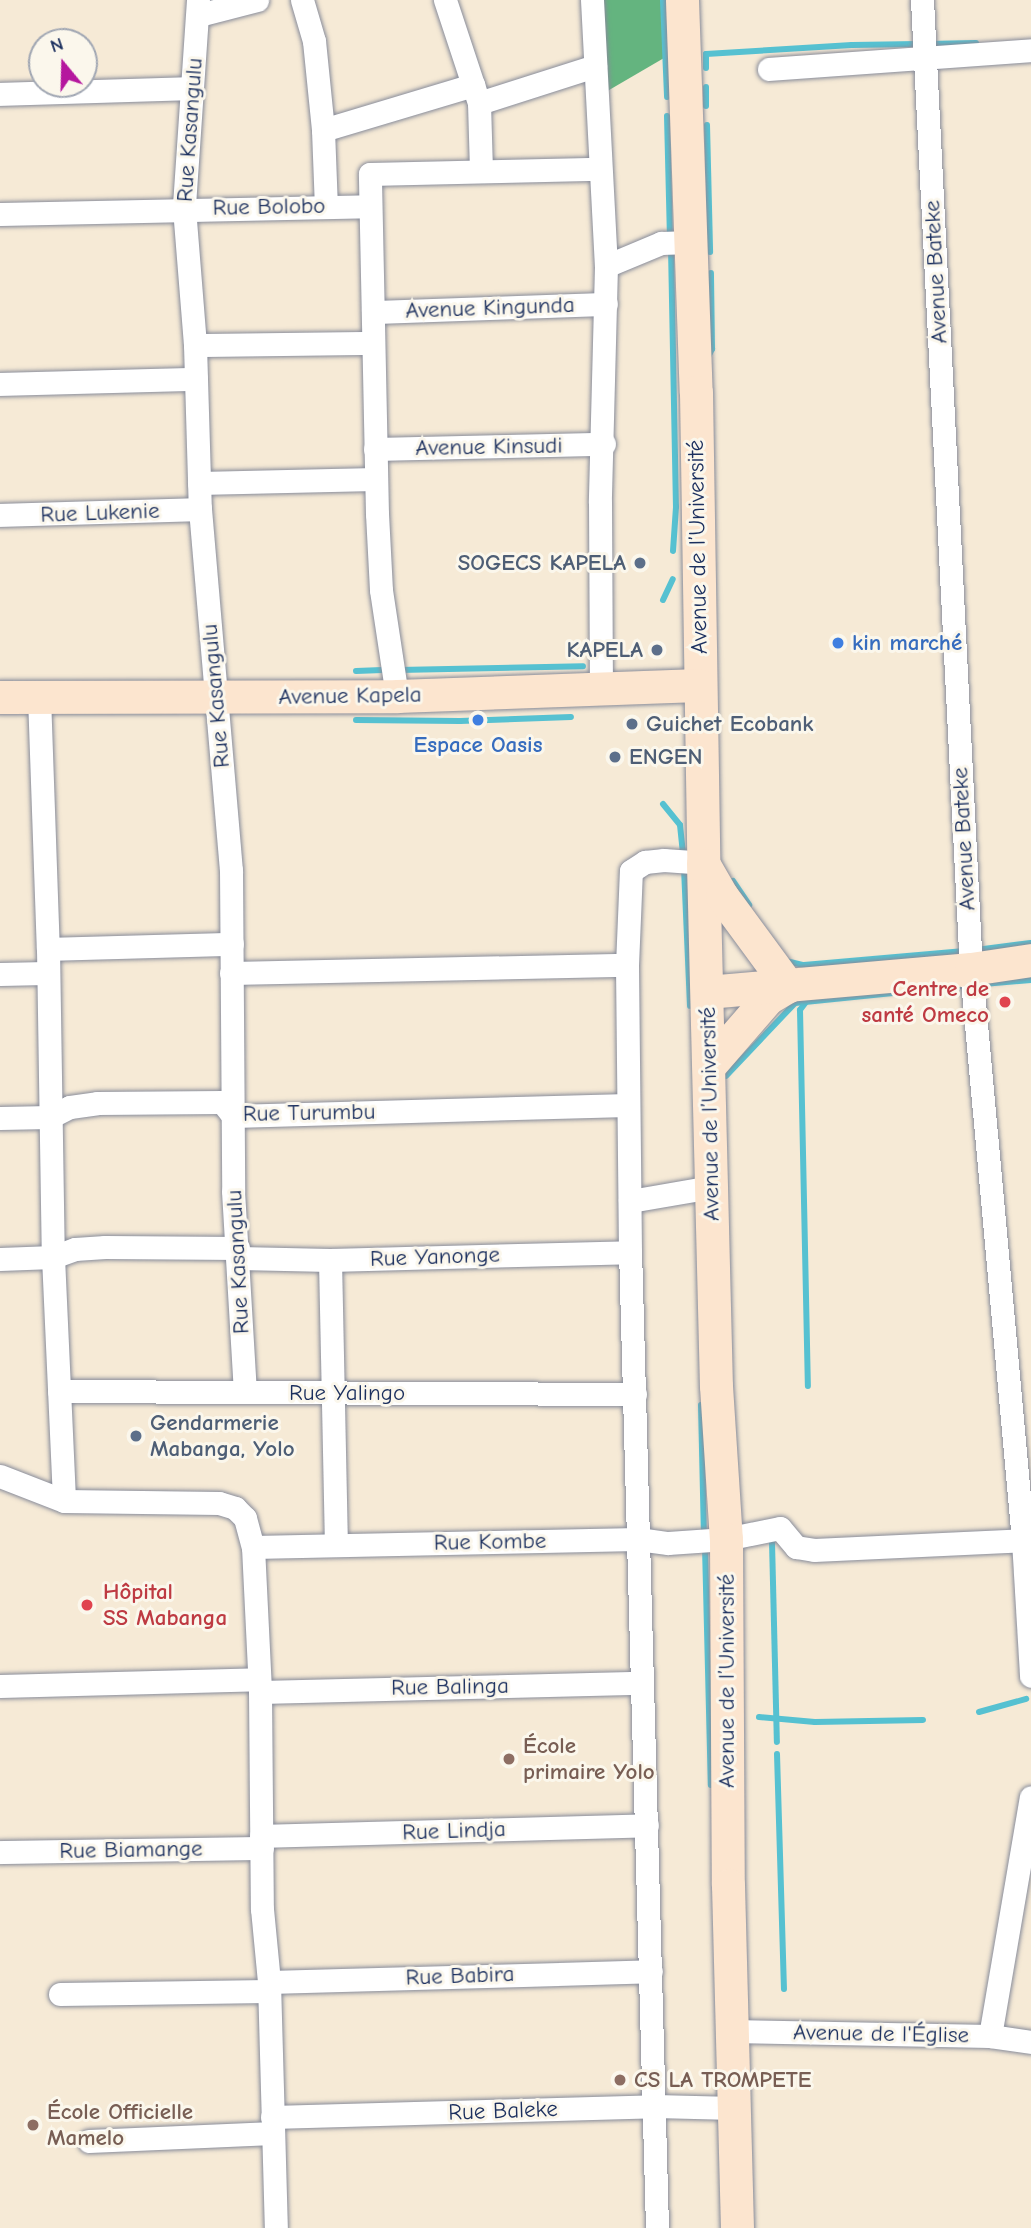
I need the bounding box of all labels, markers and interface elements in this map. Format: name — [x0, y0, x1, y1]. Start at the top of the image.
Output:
north arrow — [28, 28, 98, 98]
text: N — [47, 33, 66, 57]
street label: Rue Kasangulu — [171, 57, 209, 203]
street label: Rue Bolobo — [212, 192, 326, 222]
street label: Avenue Bateke — [918, 200, 954, 344]
street label: Avenue Kingunda — [405, 291, 575, 325]
street label: Avenue Kinsudi — [415, 432, 563, 462]
street label: Avenue de l’Université — [682, 440, 714, 654]
street label: Rue Lukenie — [40, 497, 160, 529]
place label: SOGECS KAPELA — [458, 549, 626, 577]
marker: SOGECS KAPELA — [632, 555, 648, 571]
street label: Rue Kasangulu — [196, 623, 236, 769]
place label: kin marché — [852, 629, 962, 657]
marker: kin marché — [830, 635, 846, 651]
place label: KAPELA — [567, 636, 643, 664]
marker: KAPELA — [649, 642, 665, 658]
street label: Avenue Kapela — [278, 681, 422, 711]
place label: Guichet Ecobank — [646, 710, 814, 738]
marker: Espace Oasis — [470, 712, 486, 728]
marker: Guichet Ecobank — [624, 716, 640, 732]
place label: Espace Oasis — [414, 731, 542, 759]
place label: ENGEN — [629, 743, 703, 771]
marker: ENGEN — [607, 749, 623, 765]
street label: Avenue Bateke — [946, 767, 982, 911]
place label: Centre de santé Omeco — [862, 975, 989, 1029]
marker: Centre de santé Omeco — [995, 992, 1015, 1012]
street label: Avenue de l’Université — [694, 1007, 726, 1221]
street label: Rue Turumbu — [243, 1098, 375, 1128]
street label: Rue Kasangulu — [220, 1189, 256, 1335]
street label: Rue Yanonge — [369, 1241, 501, 1273]
street label: Rue Yalingo — [289, 1379, 405, 1407]
place label: Gendarmerie Mabanga, Yolo — [150, 1409, 295, 1463]
marker: Gendarmerie Mabanga, Yolo — [128, 1428, 144, 1444]
street label: Rue Kombe — [433, 1527, 547, 1557]
street label: Avenue de l’Université — [713, 1574, 741, 1788]
place label: Hôpital SS Mabanga — [103, 1578, 227, 1632]
marker: Hôpital SS Mabanga — [77, 1595, 97, 1615]
street label: Rue Balinga — [391, 1672, 509, 1702]
place label: École primaire Yolo — [523, 1732, 655, 1786]
marker: École primaire Yolo — [501, 1751, 517, 1767]
street label: Rue Lindja — [402, 1815, 506, 1847]
street label: Rue Biamange — [59, 1835, 203, 1865]
street label: Rue Babira — [405, 1960, 515, 1992]
street label: Avenue de l'Église — [793, 2019, 969, 2049]
place label: CS LA TROMPETE — [634, 2066, 811, 2094]
marker: CS LA TROMPETE — [612, 2072, 628, 2088]
street label: Rue Baleke — [448, 2095, 558, 2127]
place label: École Officielle Mamelo — [47, 2098, 193, 2152]
marker: École Officielle Mamelo — [25, 2117, 41, 2133]

